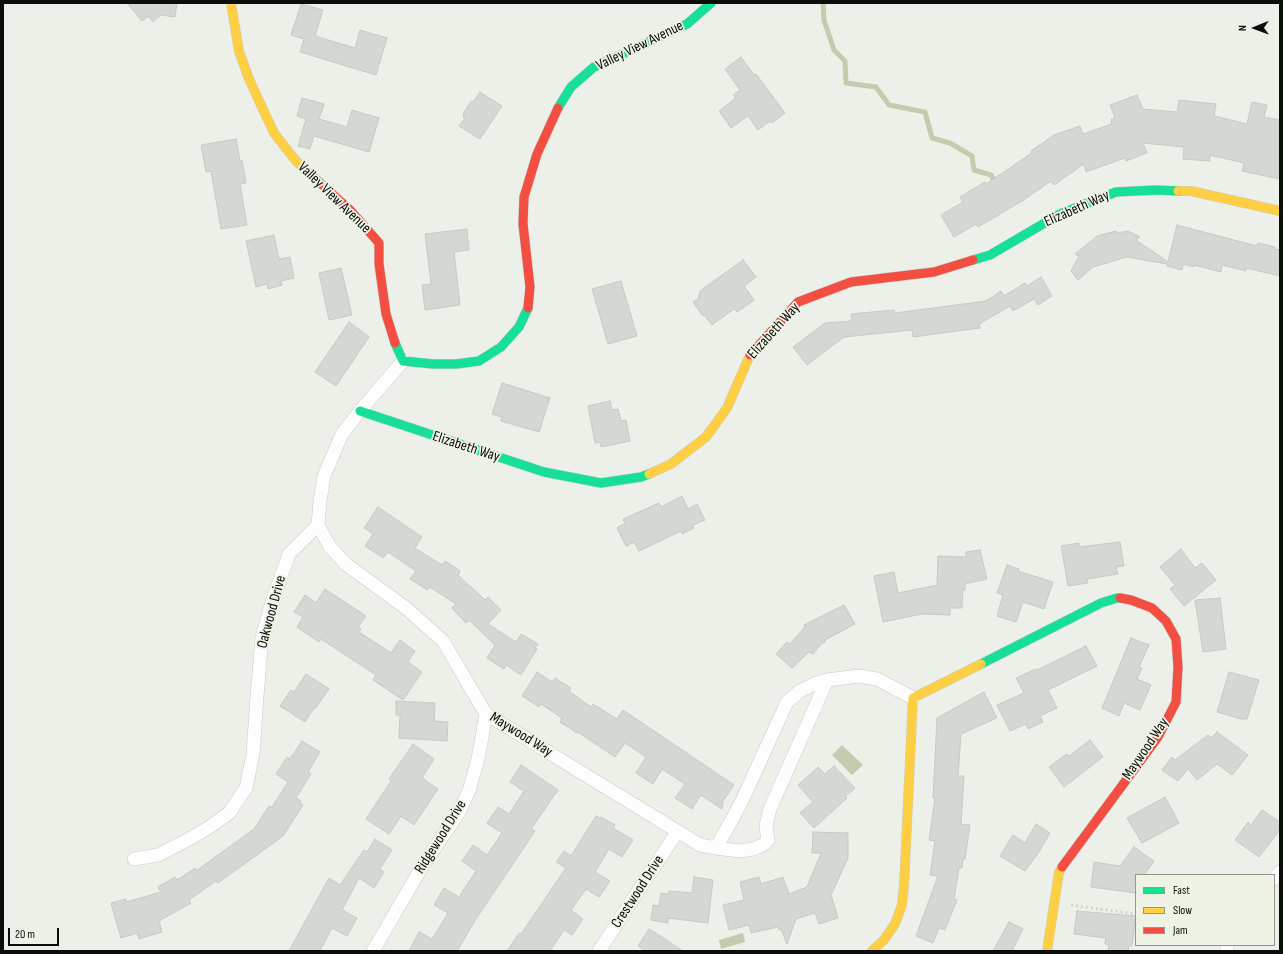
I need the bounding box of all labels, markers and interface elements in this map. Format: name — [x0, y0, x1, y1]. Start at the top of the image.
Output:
north arrow — [1235, 8, 1275, 48]
street label: Valley View Avenue — [593, 17, 687, 75]
text: N — [1236, 25, 1249, 31]
street label: Valley View Avenue — [294, 159, 374, 237]
street label: Elizabeth Way — [1042, 187, 1112, 231]
street label: Elizabeth Way — [744, 299, 804, 363]
street label: Elizabeth Way — [430, 428, 502, 466]
street label: Oakwood Drive — [254, 574, 290, 650]
street label: Maywood Way — [486, 709, 556, 761]
street label: Maywood Way — [1119, 715, 1173, 783]
street label: Ridgewood Drive — [411, 797, 471, 877]
street label: Crestwood Drive — [608, 852, 668, 932]
legend — [1135, 874, 1275, 946]
text: Fast — [1173, 883, 1190, 898]
text: Slow — [1173, 903, 1192, 918]
scale bar — [10, 920, 61, 946]
text: Jam — [1173, 923, 1188, 938]
text: 20 m — [15, 927, 35, 942]

